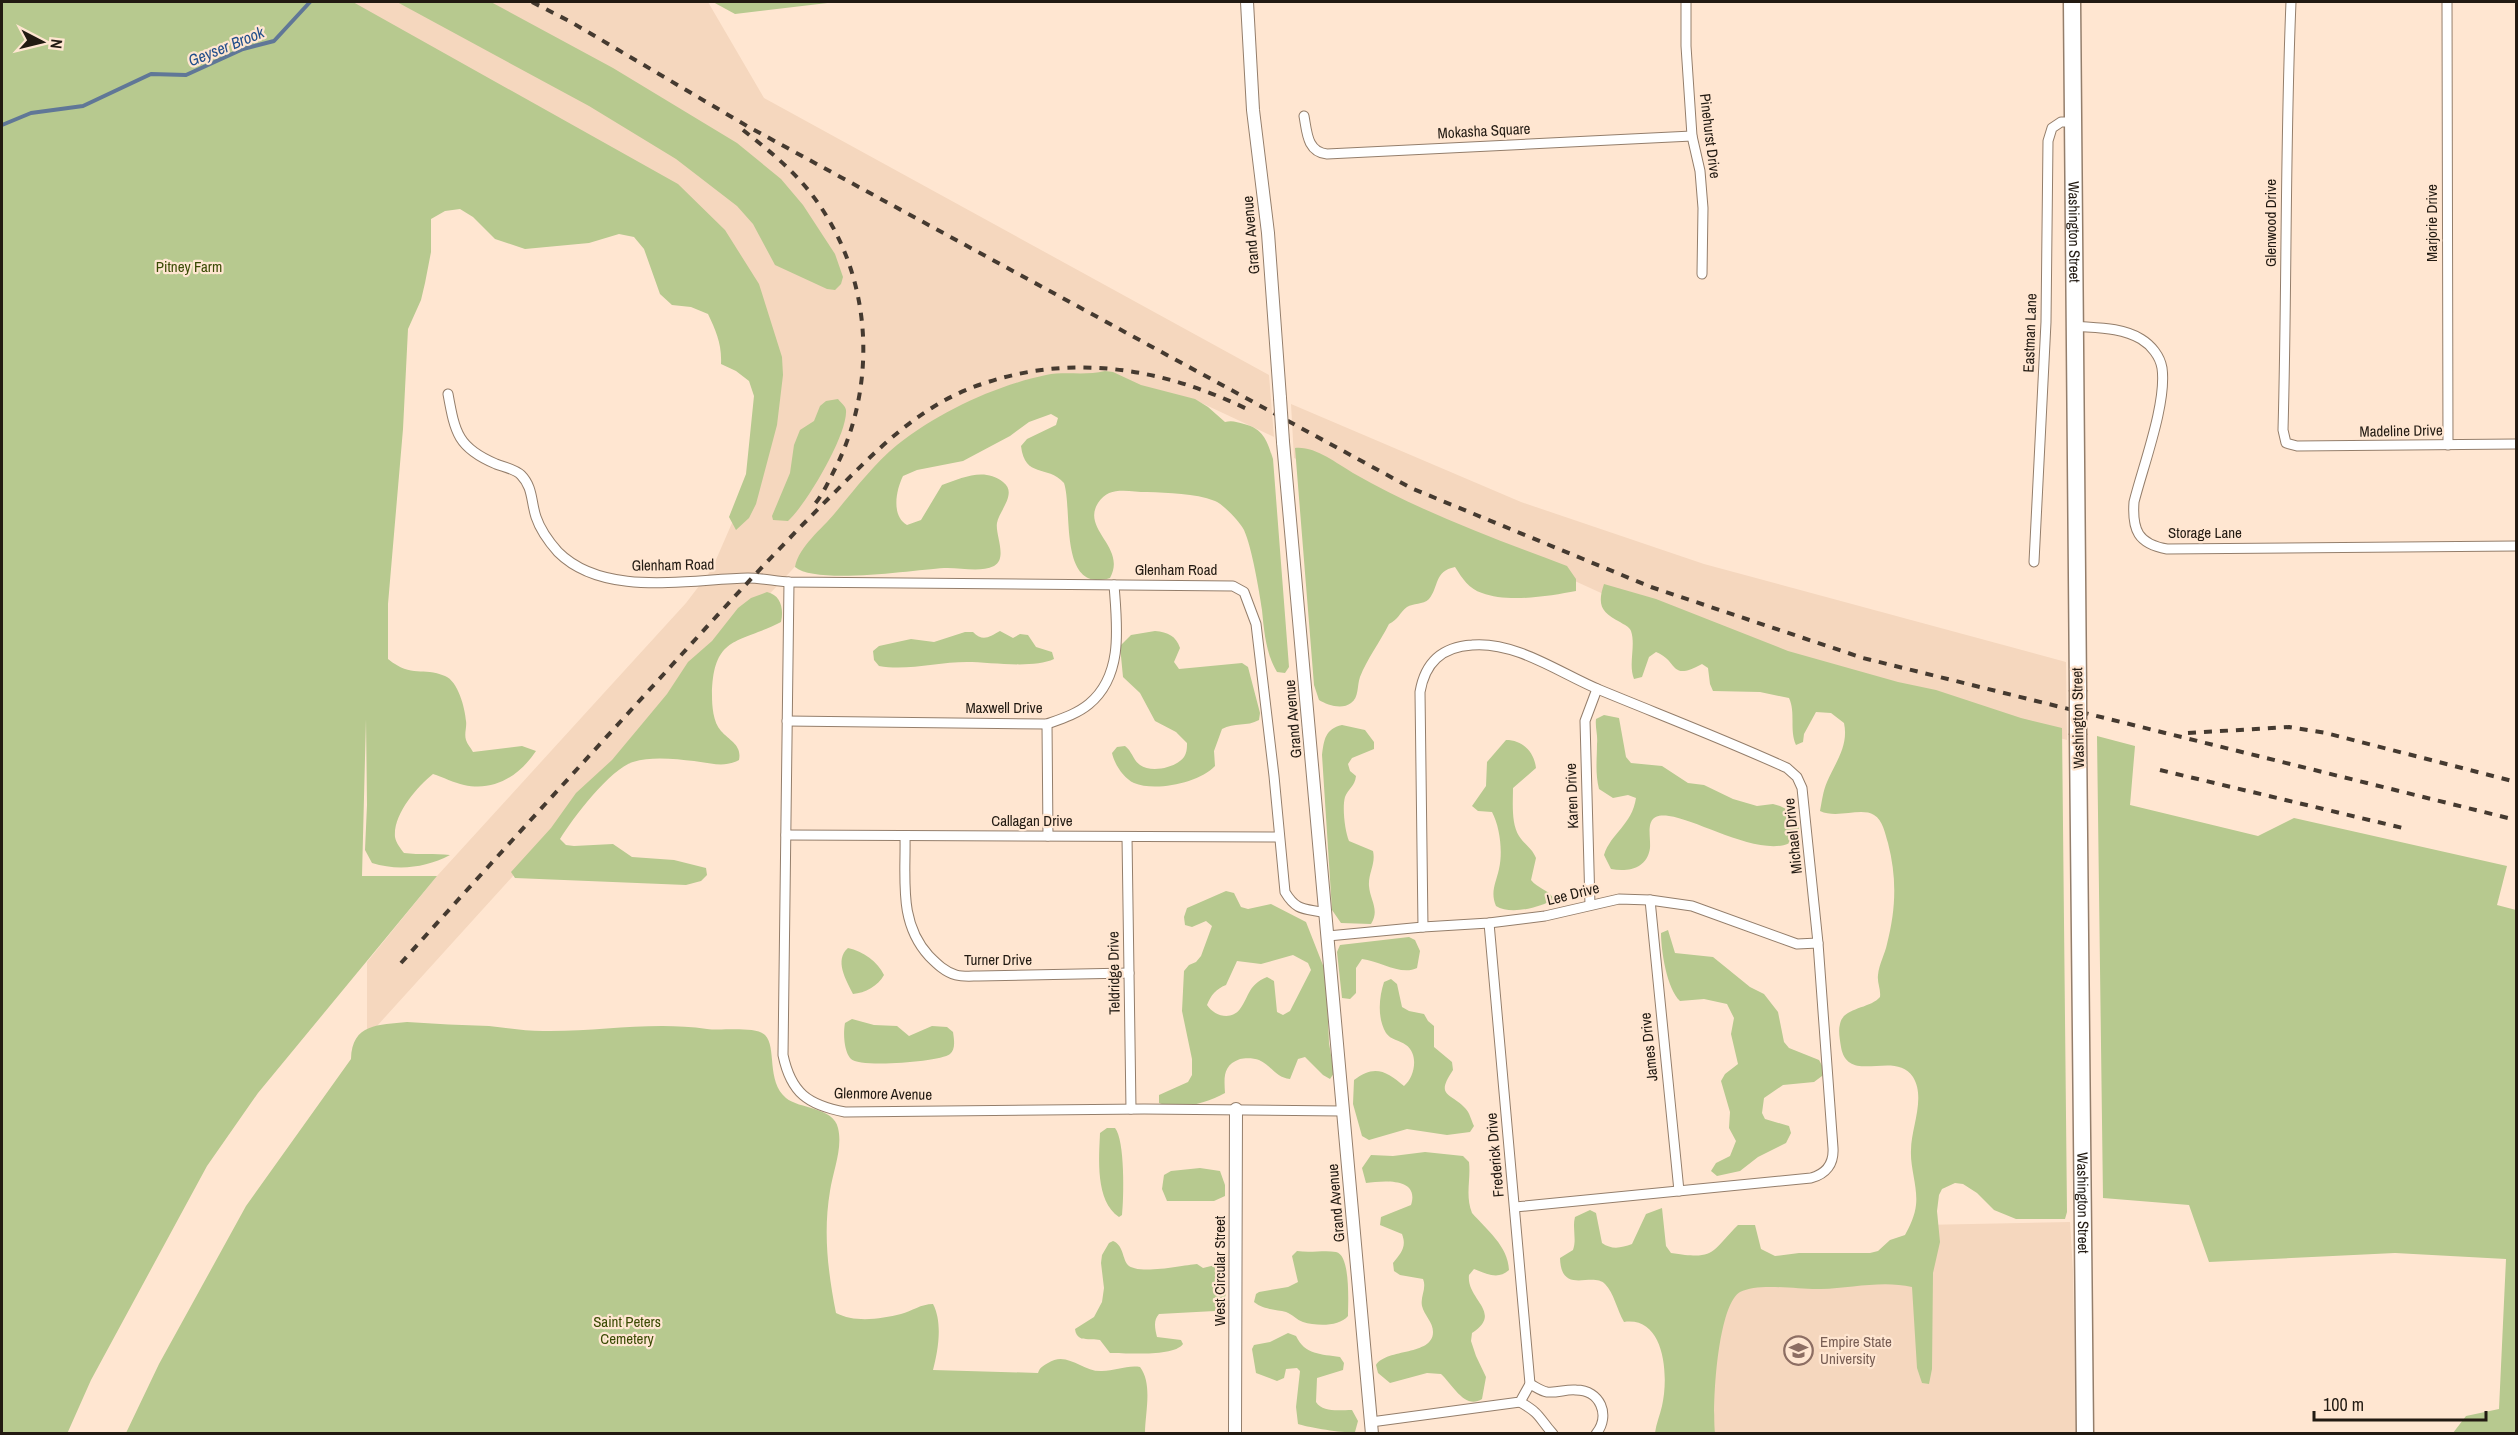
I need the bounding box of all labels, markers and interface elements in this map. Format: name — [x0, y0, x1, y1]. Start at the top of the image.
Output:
north arrow — [12, 12, 72, 72]
water label: Geyser Brook — [185, 21, 268, 71]
text: N — [45, 38, 68, 50]
street label: Pinehurst Drive — [1695, 92, 1726, 180]
street label: Mokasha Square — [1437, 118, 1531, 143]
street label: Glenwood Drive — [2260, 179, 2281, 267]
street label: Washington Street — [2064, 181, 2085, 283]
street label: Marjorie Drive — [2421, 184, 2442, 262]
street label: Grand Avenue — [1237, 195, 1264, 275]
park label: Pitney Farm — [156, 256, 222, 277]
street label: Eastman Lane — [2018, 293, 2041, 373]
street label: Madeline Drive — [2359, 419, 2443, 442]
street label: Storage Lane — [2168, 522, 2242, 543]
street label: Glenham Road — [631, 553, 715, 576]
street label: Glenham Road — [1135, 559, 1217, 580]
street label: Washington Street — [2066, 667, 2089, 769]
street label: Grand Avenue — [1279, 679, 1306, 759]
street label: Maxwell Drive — [965, 697, 1043, 718]
street label: Karen Drive — [1560, 763, 1583, 829]
street label: Michael Drive — [1778, 797, 1807, 875]
street label: Callagan Drive — [991, 810, 1073, 831]
street label: Lee Drive — [1544, 877, 1601, 910]
street label: Teldridge Drive — [1102, 931, 1125, 1015]
street label: Turner Drive — [964, 949, 1032, 970]
street label: James Drive — [1634, 1011, 1663, 1082]
street label: Glenmore Avenue — [834, 1082, 932, 1105]
street label: Frederick Drive — [1480, 1112, 1509, 1198]
street label: Washington Street — [2072, 1152, 2094, 1254]
street label: Grand Avenue — [1322, 1163, 1349, 1243]
street label: West Circular Street — [1209, 1215, 1230, 1326]
park label: Saint Peters Cemetery — [593, 1311, 661, 1349]
place label: Empire State University — [1820, 1331, 1892, 1369]
school or university icon: Empire State University — [1783, 1335, 1815, 1367]
scale bar — [2314, 1384, 2486, 1422]
text: 100 m — [2323, 1392, 2364, 1417]

